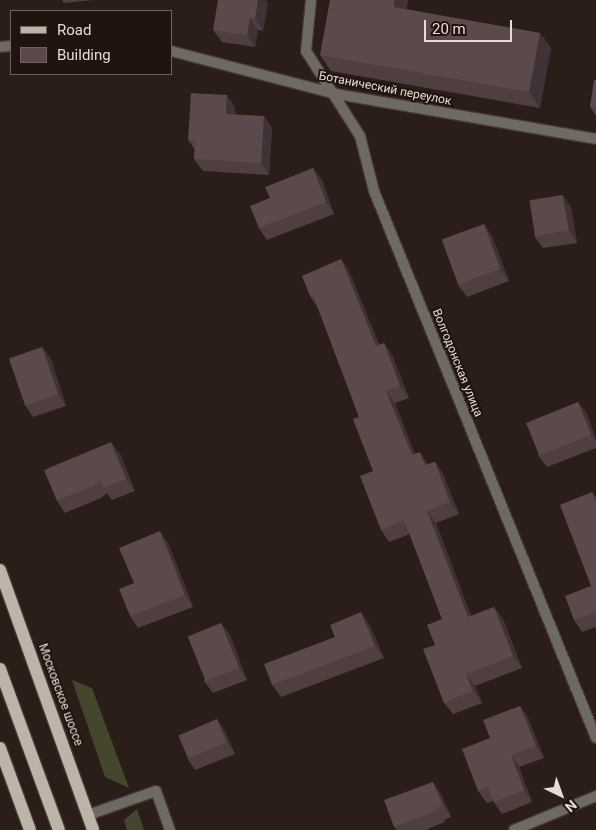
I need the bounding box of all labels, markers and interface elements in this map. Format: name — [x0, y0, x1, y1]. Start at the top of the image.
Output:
legend — [10, 10, 172, 75]
scale bar — [426, 10, 514, 42]
text: 20 m — [432, 20, 466, 38]
text: Road — [57, 21, 91, 39]
text: Building — [57, 46, 111, 64]
street label: Ботанический переулок — [317, 69, 453, 109]
street label: Волгодонская улица — [429, 307, 485, 419]
street label: Московское шоссе — [35, 642, 85, 748]
north arrow — [536, 770, 586, 820]
text: N — [562, 797, 580, 815]

